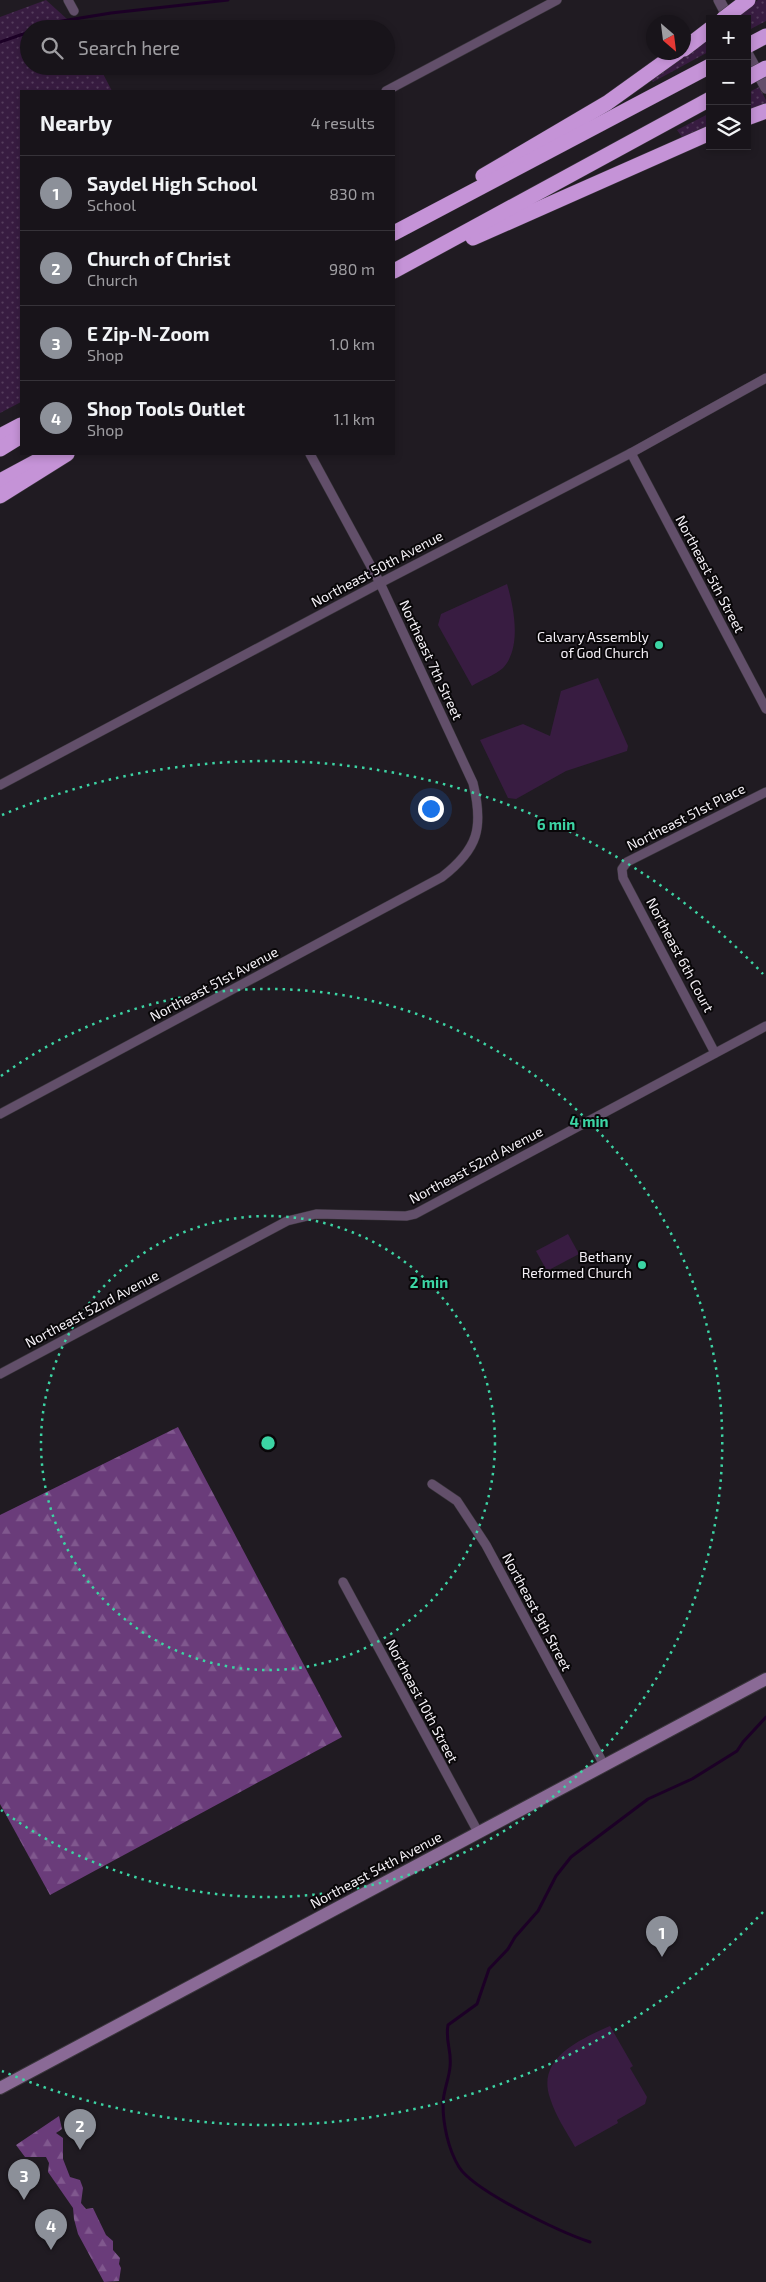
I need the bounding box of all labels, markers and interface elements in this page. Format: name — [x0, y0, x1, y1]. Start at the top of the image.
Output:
north arrow — [646, 15, 691, 60]
map controls — [706, 15, 751, 150]
button: + — [706, 15, 751, 60]
search box — [20, 20, 395, 75]
icon: search — [38, 34, 66, 62]
text: Search here — [78, 36, 180, 59]
button: − — [706, 60, 751, 105]
button: layers — [706, 105, 751, 150]
text: Nearby — [40, 110, 112, 135]
text: 4 results — [311, 113, 375, 132]
text: Saydel High School — [87, 172, 257, 195]
text: 1 — [53, 184, 59, 203]
text: 830 m — [329, 184, 375, 203]
text: School — [87, 195, 136, 214]
text: Church of Christ — [87, 247, 230, 270]
text: 2 — [51, 259, 61, 278]
text: 980 m — [329, 259, 375, 278]
text: Church — [87, 270, 138, 289]
text: E Zip-N-Zoom — [87, 322, 210, 345]
text: 3 — [51, 334, 61, 353]
text: 1.0 km — [330, 334, 375, 353]
text: Shop — [87, 345, 124, 364]
text: Shop Tools Outlet — [87, 397, 245, 420]
text: 4 — [51, 409, 61, 428]
text: 1.1 km — [334, 409, 375, 428]
text: Shop — [87, 420, 124, 439]
street label: Northeast 5th Street — [672, 512, 749, 635]
street label: Northeast 50th Avenue — [308, 527, 446, 611]
street label: Northeast 7th Street — [396, 597, 467, 722]
place label: Calvary Assembly of God Church — [537, 628, 650, 661]
marker: Calvary Assembly of God Church — [653, 639, 665, 651]
street label: Northeast 51st Place — [624, 779, 748, 854]
your location — [418, 796, 444, 822]
text: 6 min — [537, 815, 575, 833]
street label: Northeast 6th Court — [643, 895, 718, 1015]
street label: Northeast 51st Avenue — [147, 943, 281, 1025]
text: 4 min — [569, 1112, 609, 1130]
street label: Northeast 52nd Avenue — [406, 1122, 545, 1207]
place label: Bethany Reformed Church — [522, 1248, 633, 1281]
marker: Bethany Reformed Church — [636, 1259, 648, 1271]
street label: Northeast 52nd Avenue — [22, 1266, 161, 1351]
text: 2 min — [410, 1273, 448, 1291]
centre of rings — [259, 1434, 277, 1452]
street label: Northeast 9th Street — [499, 1550, 576, 1674]
street label: Northeast 10th Street — [383, 1636, 462, 1765]
street label: Northeast 54th Avenue — [307, 1828, 445, 1912]
pin: 1 — [646, 1916, 678, 1957]
pin: 2 — [64, 2109, 96, 2150]
pin: 3 — [8, 2159, 40, 2200]
pin: 4 — [35, 2209, 67, 2250]

